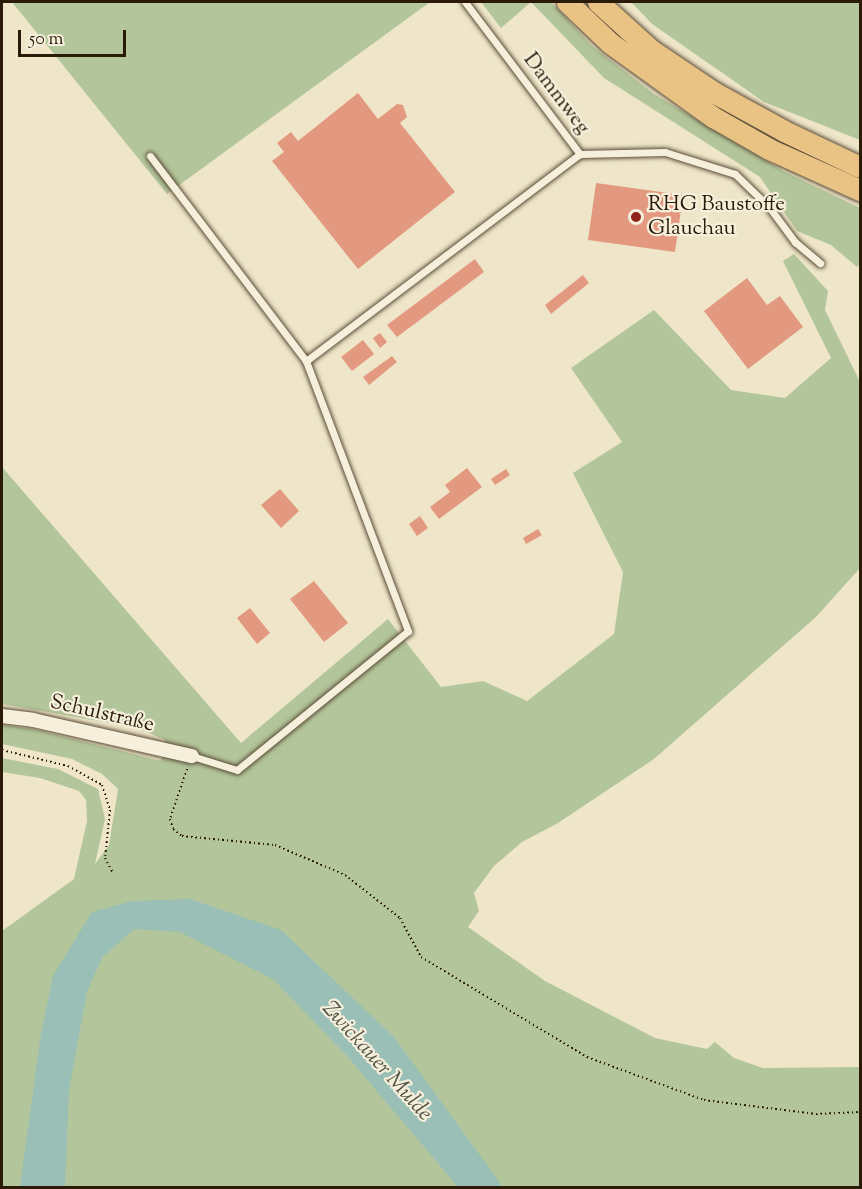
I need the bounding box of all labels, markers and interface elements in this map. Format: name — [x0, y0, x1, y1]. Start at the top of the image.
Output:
scale bar — [21, 18, 129, 56]
text: 50 m — [29, 27, 63, 53]
street label: Dammweg — [517, 48, 595, 140]
place label: RHG Baustoffe Glauchau — [648, 192, 785, 242]
marker: RHG Baustoffe Glauchau — [629, 210, 643, 224]
street label: Schulstraße — [48, 690, 156, 738]
water label: Zwickauer Mulde — [315, 997, 437, 1127]

